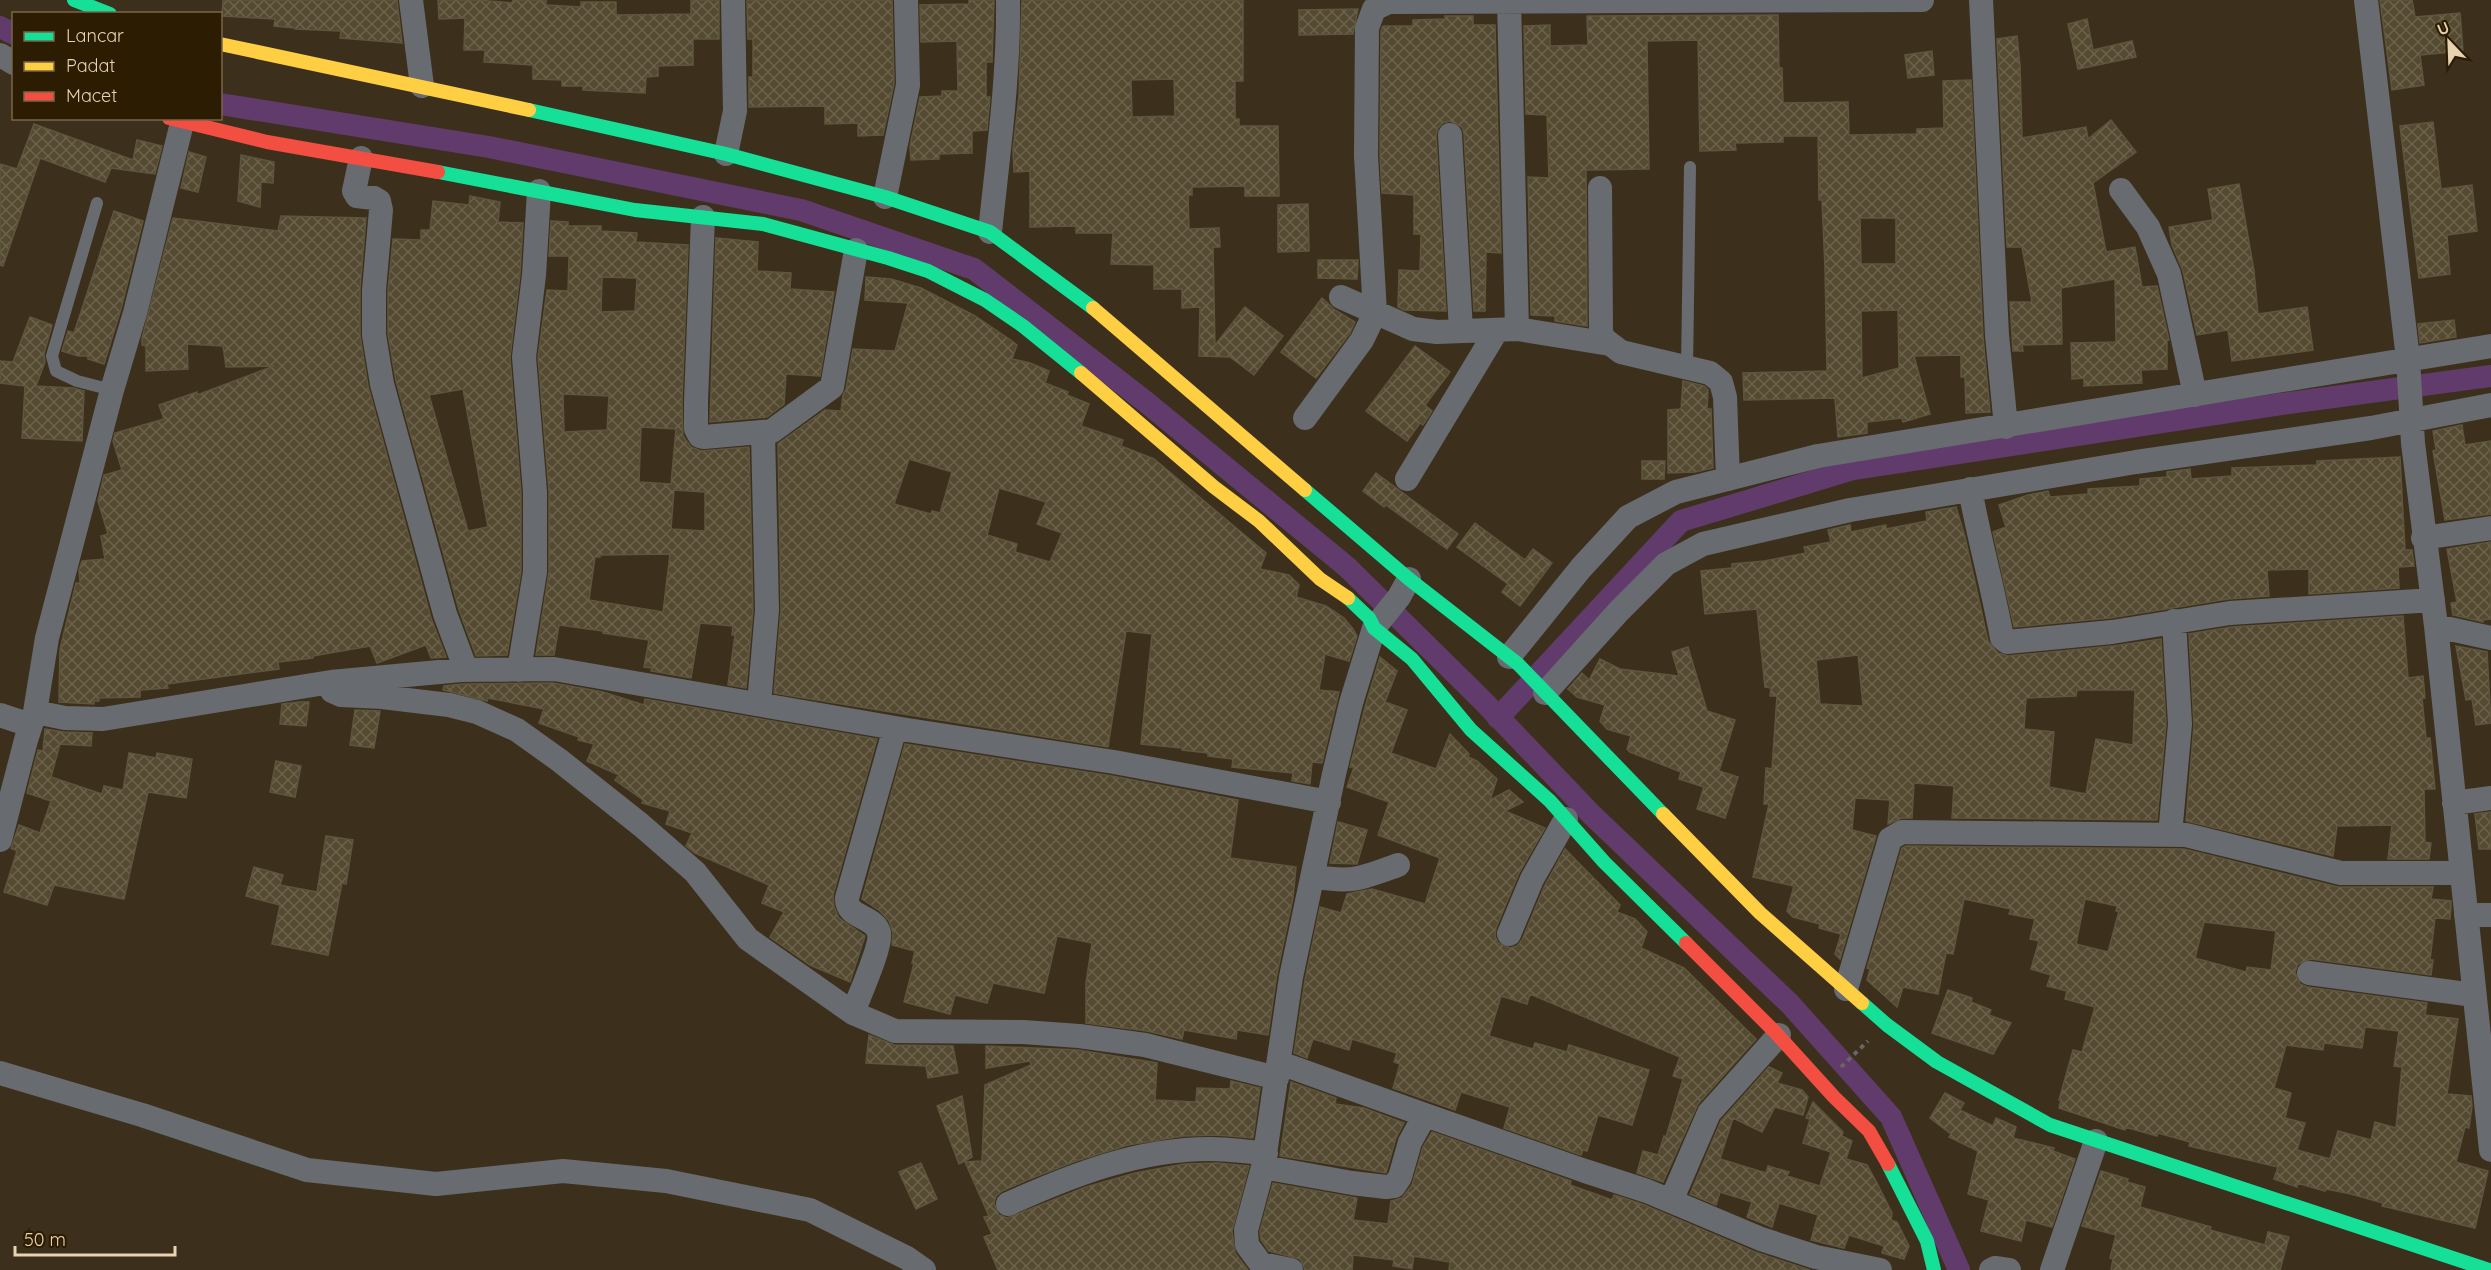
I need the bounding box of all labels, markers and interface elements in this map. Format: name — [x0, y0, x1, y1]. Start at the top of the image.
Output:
legend — [12, 12, 222, 120]
north arrow — [2419, 12, 2479, 72]
text: U — [2434, 17, 2452, 40]
text: Lancar — [66, 24, 124, 47]
text: Padat — [66, 54, 115, 77]
text: Macet — [66, 84, 117, 107]
scale bar — [15, 1219, 176, 1257]
text: 50 m — [24, 1228, 66, 1251]

